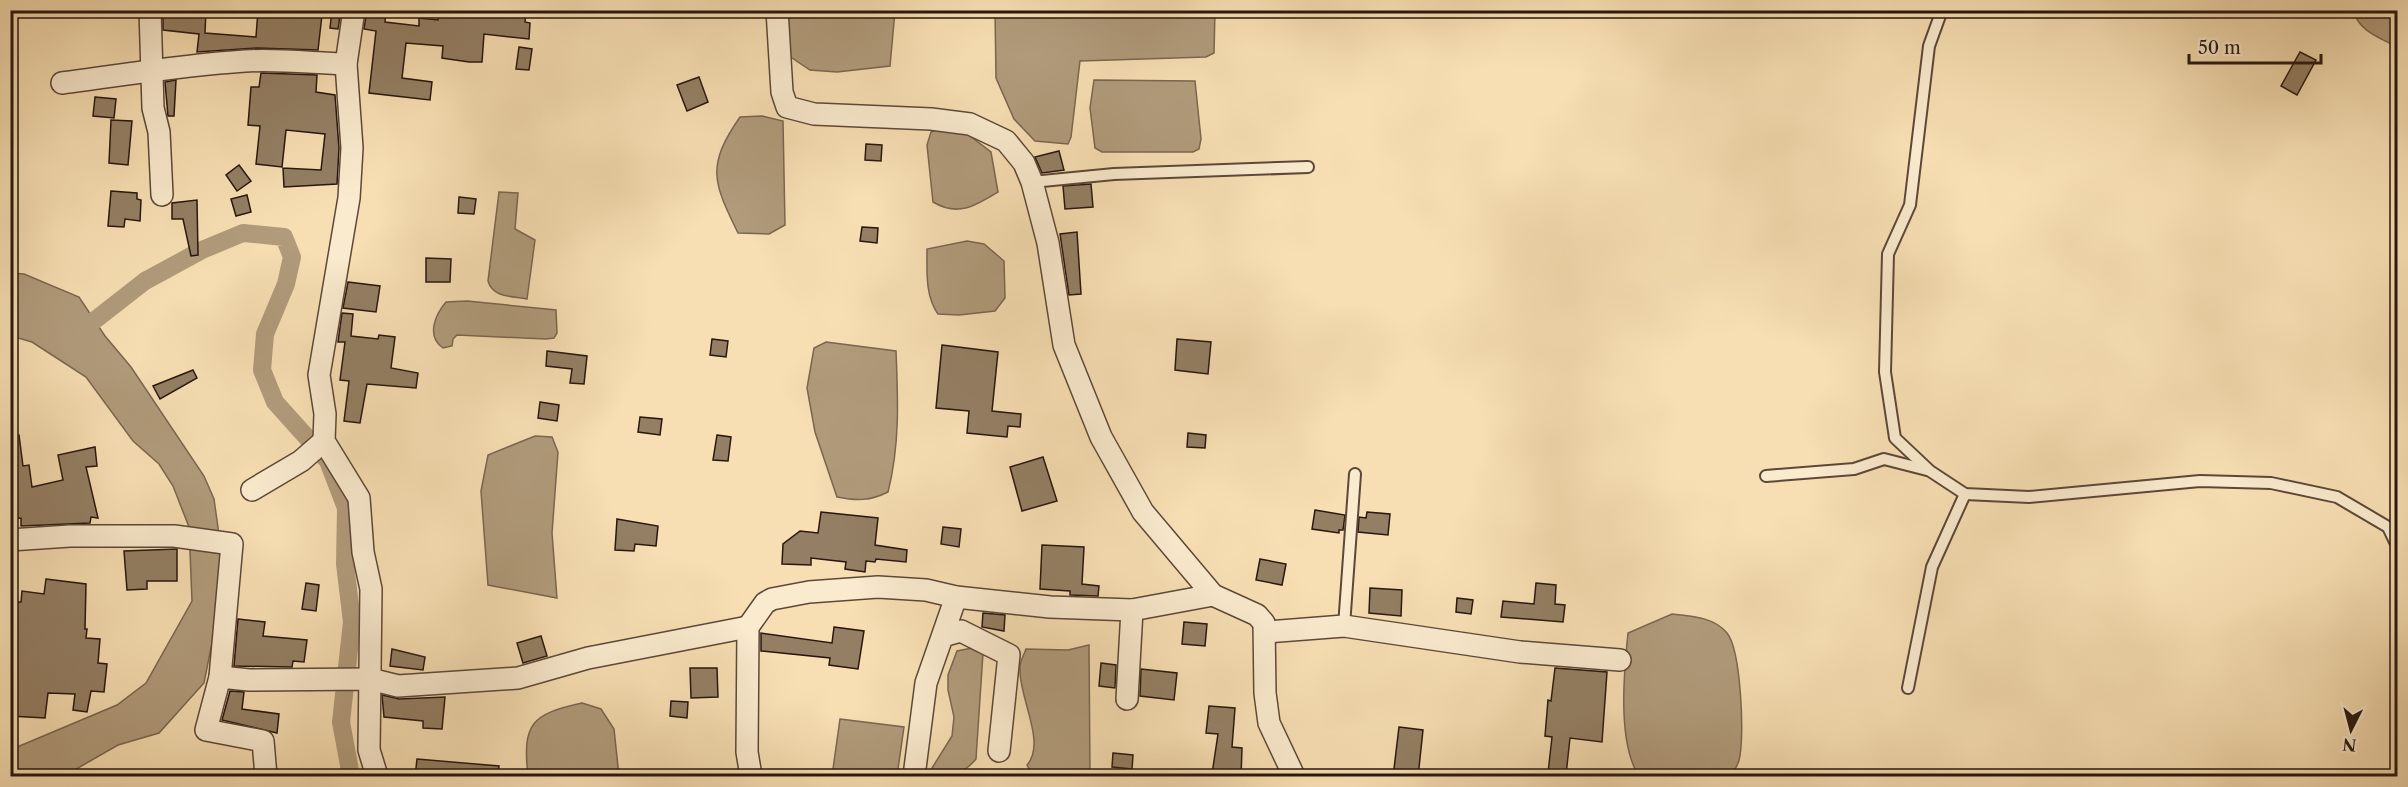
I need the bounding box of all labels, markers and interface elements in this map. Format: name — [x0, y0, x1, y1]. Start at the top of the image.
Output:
scale bar — [2189, 27, 2321, 65]
text: 50 m — [2198, 37, 2241, 59]
north arrow — [2321, 700, 2381, 760]
text: N — [2341, 734, 2357, 756]

